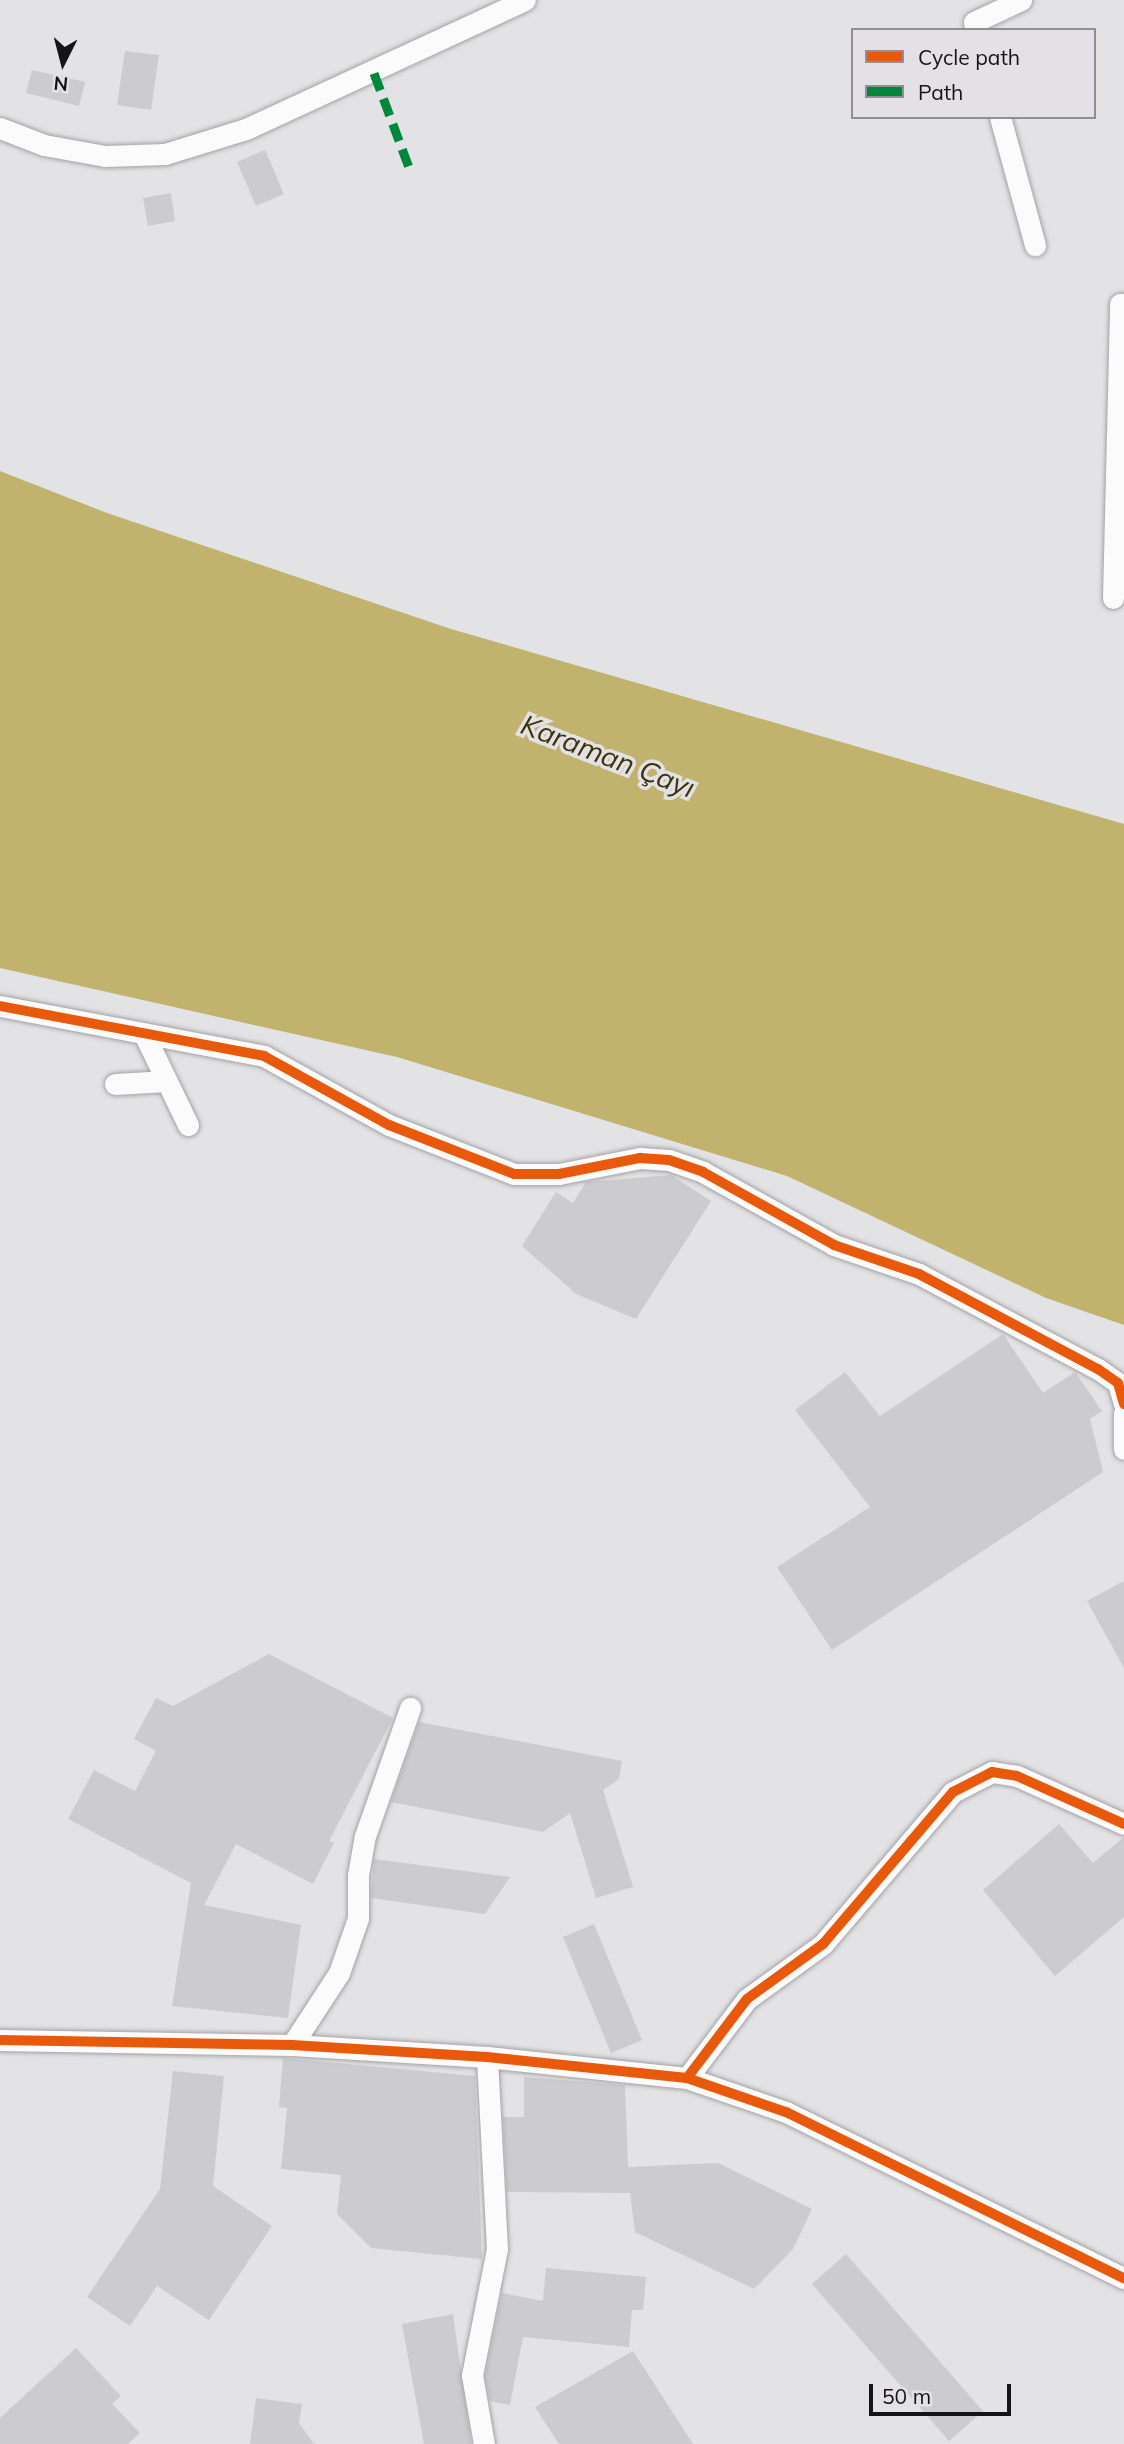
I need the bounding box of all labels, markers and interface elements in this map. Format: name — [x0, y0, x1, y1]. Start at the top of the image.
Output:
north arrow — [28, 28, 98, 98]
legend — [851, 28, 1096, 119]
text: Cycle path — [918, 44, 1020, 70]
text: N — [52, 71, 69, 97]
text: Path — [918, 79, 963, 105]
water label: Karaman Çayı — [516, 707, 700, 805]
scale bar — [872, 2370, 1014, 2414]
text: 50 m — [882, 2383, 931, 2409]

